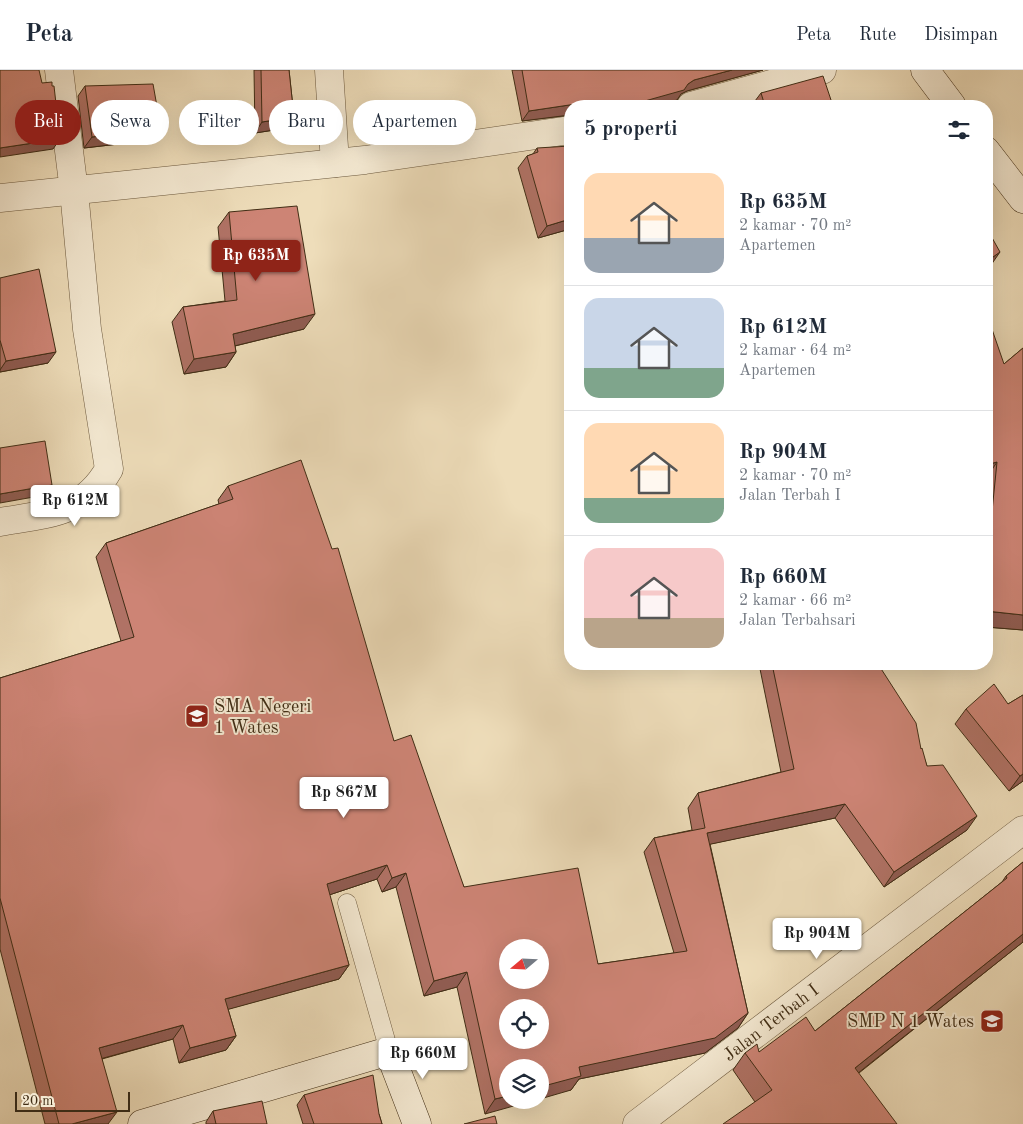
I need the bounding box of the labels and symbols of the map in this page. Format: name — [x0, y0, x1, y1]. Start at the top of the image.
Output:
pin: Rp 635M — [210, 240, 302, 282]
pin: Rp 612M — [29, 484, 121, 527]
place label: SMA Negeri 1 Wates — [214, 698, 312, 737]
school or university icon: SMA Negeri 1 Wates — [184, 703, 210, 729]
pin: Rp 867M — [298, 776, 390, 819]
pin: Rp 904M — [771, 918, 863, 960]
north arrow — [499, 939, 549, 989]
street label: Jalan Terbah I — [720, 981, 822, 1065]
school or university icon: SMP N 1 Wates — [979, 1008, 1005, 1034]
place label: SMP N 1 Wates — [847, 1013, 974, 1031]
pin: Rp 660M — [377, 1038, 469, 1080]
scale bar — [15, 1089, 130, 1112]

